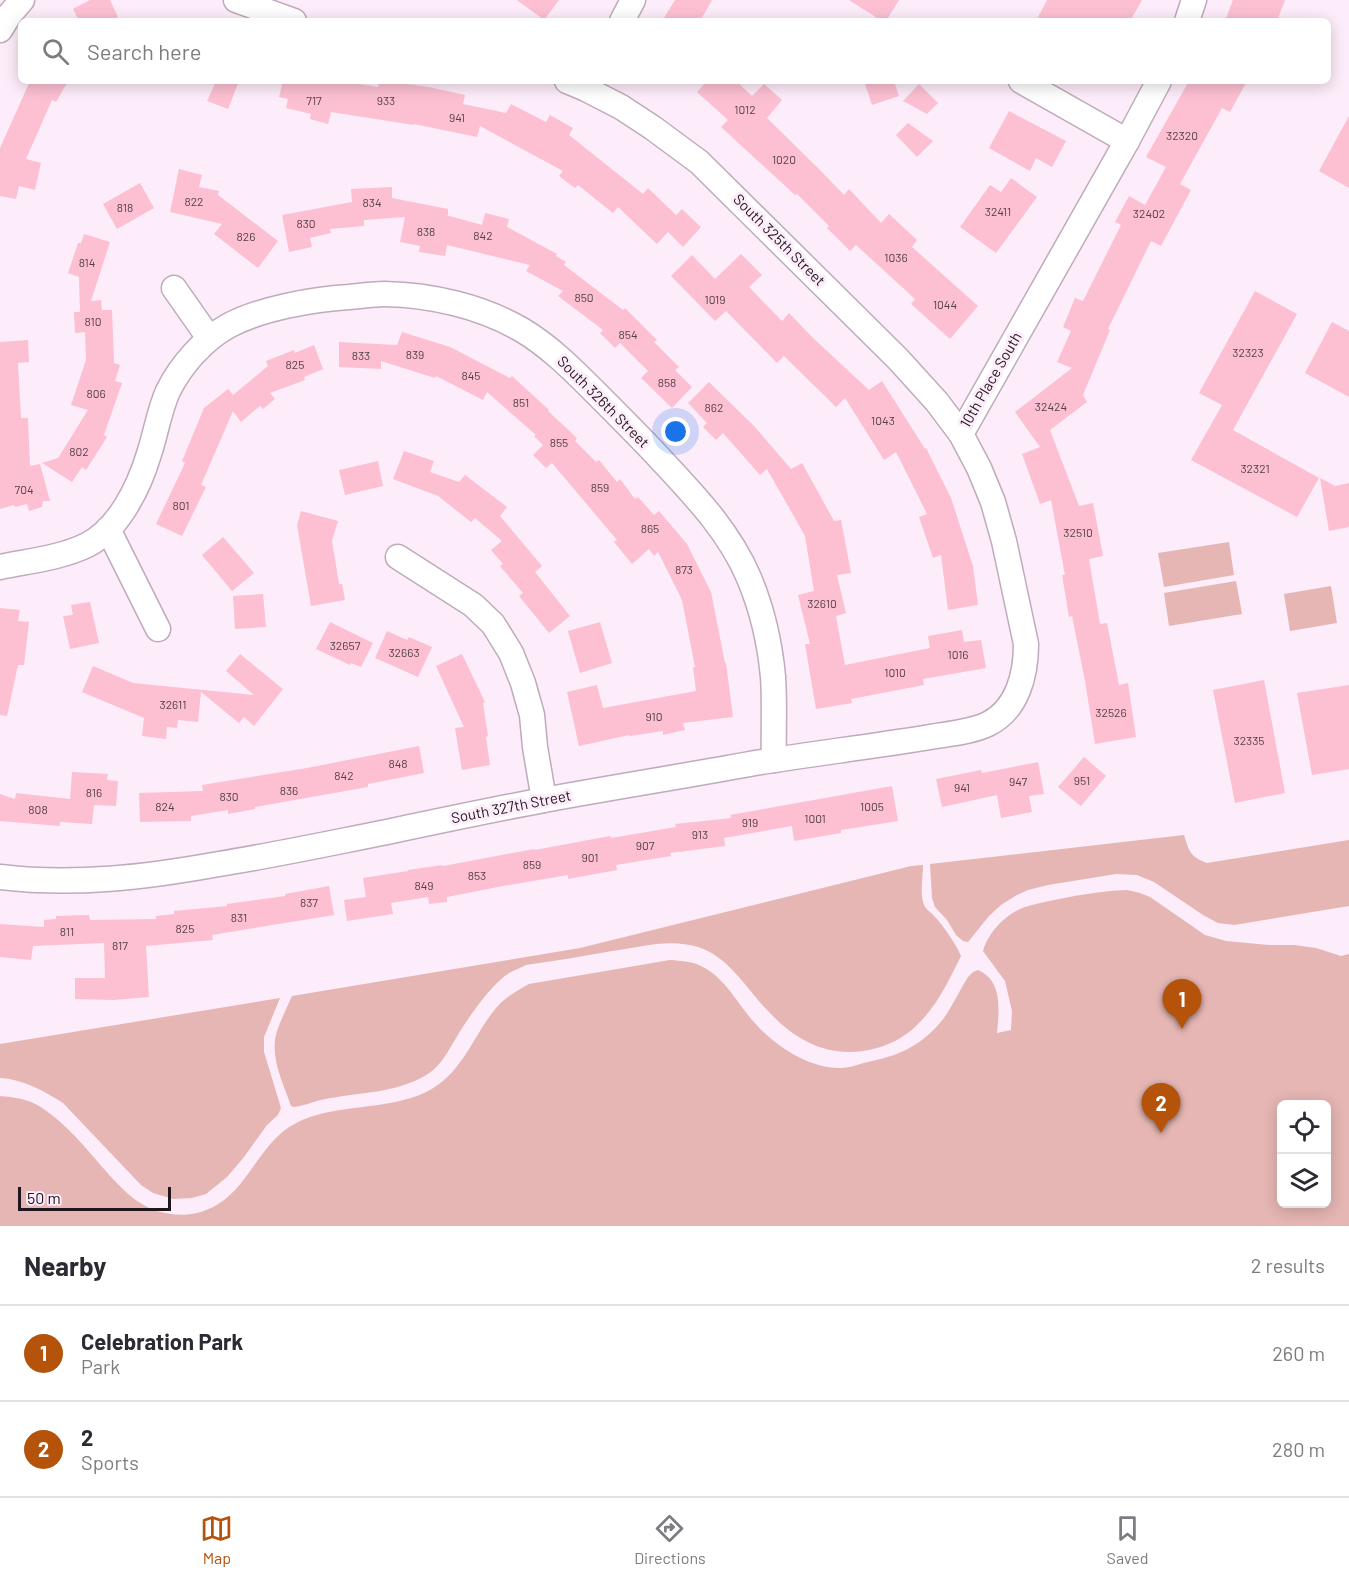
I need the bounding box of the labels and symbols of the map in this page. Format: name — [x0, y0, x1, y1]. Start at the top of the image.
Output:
house number: 717 — [306, 93, 322, 107]
house number: 933 — [377, 93, 395, 107]
house number: 1012 — [734, 102, 756, 116]
house number: 941 — [449, 110, 465, 124]
house number: 32320 — [1166, 128, 1198, 142]
house number: 1020 — [772, 152, 796, 166]
street label: South 325th Street — [730, 190, 829, 289]
house number: 822 — [184, 194, 204, 208]
house number: 834 — [362, 195, 382, 209]
house number: 818 — [117, 200, 133, 214]
house number: 32411 — [985, 204, 1011, 218]
house number: 32402 — [1133, 206, 1165, 220]
house number: 830 — [296, 216, 316, 230]
house number: 838 — [417, 224, 435, 238]
house number: 842 — [473, 228, 493, 242]
house number: 826 — [237, 229, 255, 243]
house number: 1036 — [884, 250, 908, 264]
house number: 814 — [79, 255, 95, 269]
house number: 850 — [574, 290, 594, 304]
house number: 1019 — [704, 292, 726, 306]
house number: 1044 — [933, 297, 957, 311]
house number: 810 — [85, 314, 101, 328]
house number: 854 — [618, 327, 638, 341]
street label: 10th Place South — [955, 328, 1025, 431]
house number: 32323 — [1232, 345, 1264, 359]
house number: 839 — [406, 347, 424, 361]
house number: 833 — [352, 348, 370, 362]
street label: South 326th Street — [554, 352, 653, 451]
house number: 825 — [286, 357, 304, 371]
house number: 845 — [461, 368, 481, 382]
house number: 858 — [658, 375, 676, 389]
house number: 806 — [86, 386, 106, 400]
house number: 851 — [513, 395, 529, 409]
house number: 32424 — [1035, 399, 1067, 413]
house number: 862 — [705, 400, 723, 414]
house number: 1043 — [871, 413, 895, 427]
your location — [661, 417, 690, 446]
house number: 855 — [550, 435, 568, 449]
house number: 802 — [69, 444, 89, 458]
house number: 32321 — [1240, 461, 1270, 475]
house number: 859 — [591, 480, 609, 494]
house number: 704 — [14, 482, 34, 496]
house number: 801 — [173, 498, 189, 512]
house number: 865 — [641, 521, 659, 535]
house number: 32510 — [1063, 525, 1093, 539]
house number: 873 — [675, 562, 693, 576]
house number: 32610 — [807, 596, 837, 610]
house number: 32657 — [330, 638, 361, 652]
house number: 32663 — [388, 645, 420, 659]
house number: 1016 — [947, 647, 969, 661]
house number: 1010 — [884, 665, 906, 679]
house number: 32611 — [159, 697, 187, 711]
house number: 32526 — [1095, 705, 1127, 719]
house number: 910 — [646, 709, 663, 723]
house number: 32335 — [1233, 733, 1265, 747]
house number: 848 — [388, 756, 408, 770]
house number: 842 — [334, 768, 354, 782]
house number: 951 — [1074, 773, 1090, 787]
house number: 947 — [1009, 774, 1027, 788]
house number: 941 — [954, 780, 970, 794]
house number: 836 — [280, 783, 298, 797]
house number: 816 — [86, 785, 102, 799]
street label: South 327th Street — [449, 786, 572, 826]
house number: 830 — [219, 789, 239, 803]
house number: 824 — [155, 799, 175, 813]
house number: 1005 — [860, 799, 884, 813]
house number: 808 — [28, 802, 48, 816]
house number: 1001 — [804, 811, 826, 825]
house number: 919 — [742, 815, 758, 829]
house number: 913 — [692, 827, 708, 841]
house number: 907 — [636, 838, 655, 852]
house number: 901 — [582, 850, 598, 864]
house number: 859 — [523, 857, 541, 871]
house number: 853 — [468, 868, 486, 882]
house number: 849 — [414, 878, 434, 892]
house number: 837 — [300, 895, 318, 909]
house number: 831 — [231, 910, 247, 924]
house number: 825 — [176, 921, 194, 935]
house number: 811 — [60, 924, 74, 938]
house number: 817 — [112, 938, 128, 952]
pin: 1 — [1162, 980, 1202, 1029]
pin: 2 — [1142, 1084, 1180, 1133]
scale bar — [18, 1184, 171, 1212]

